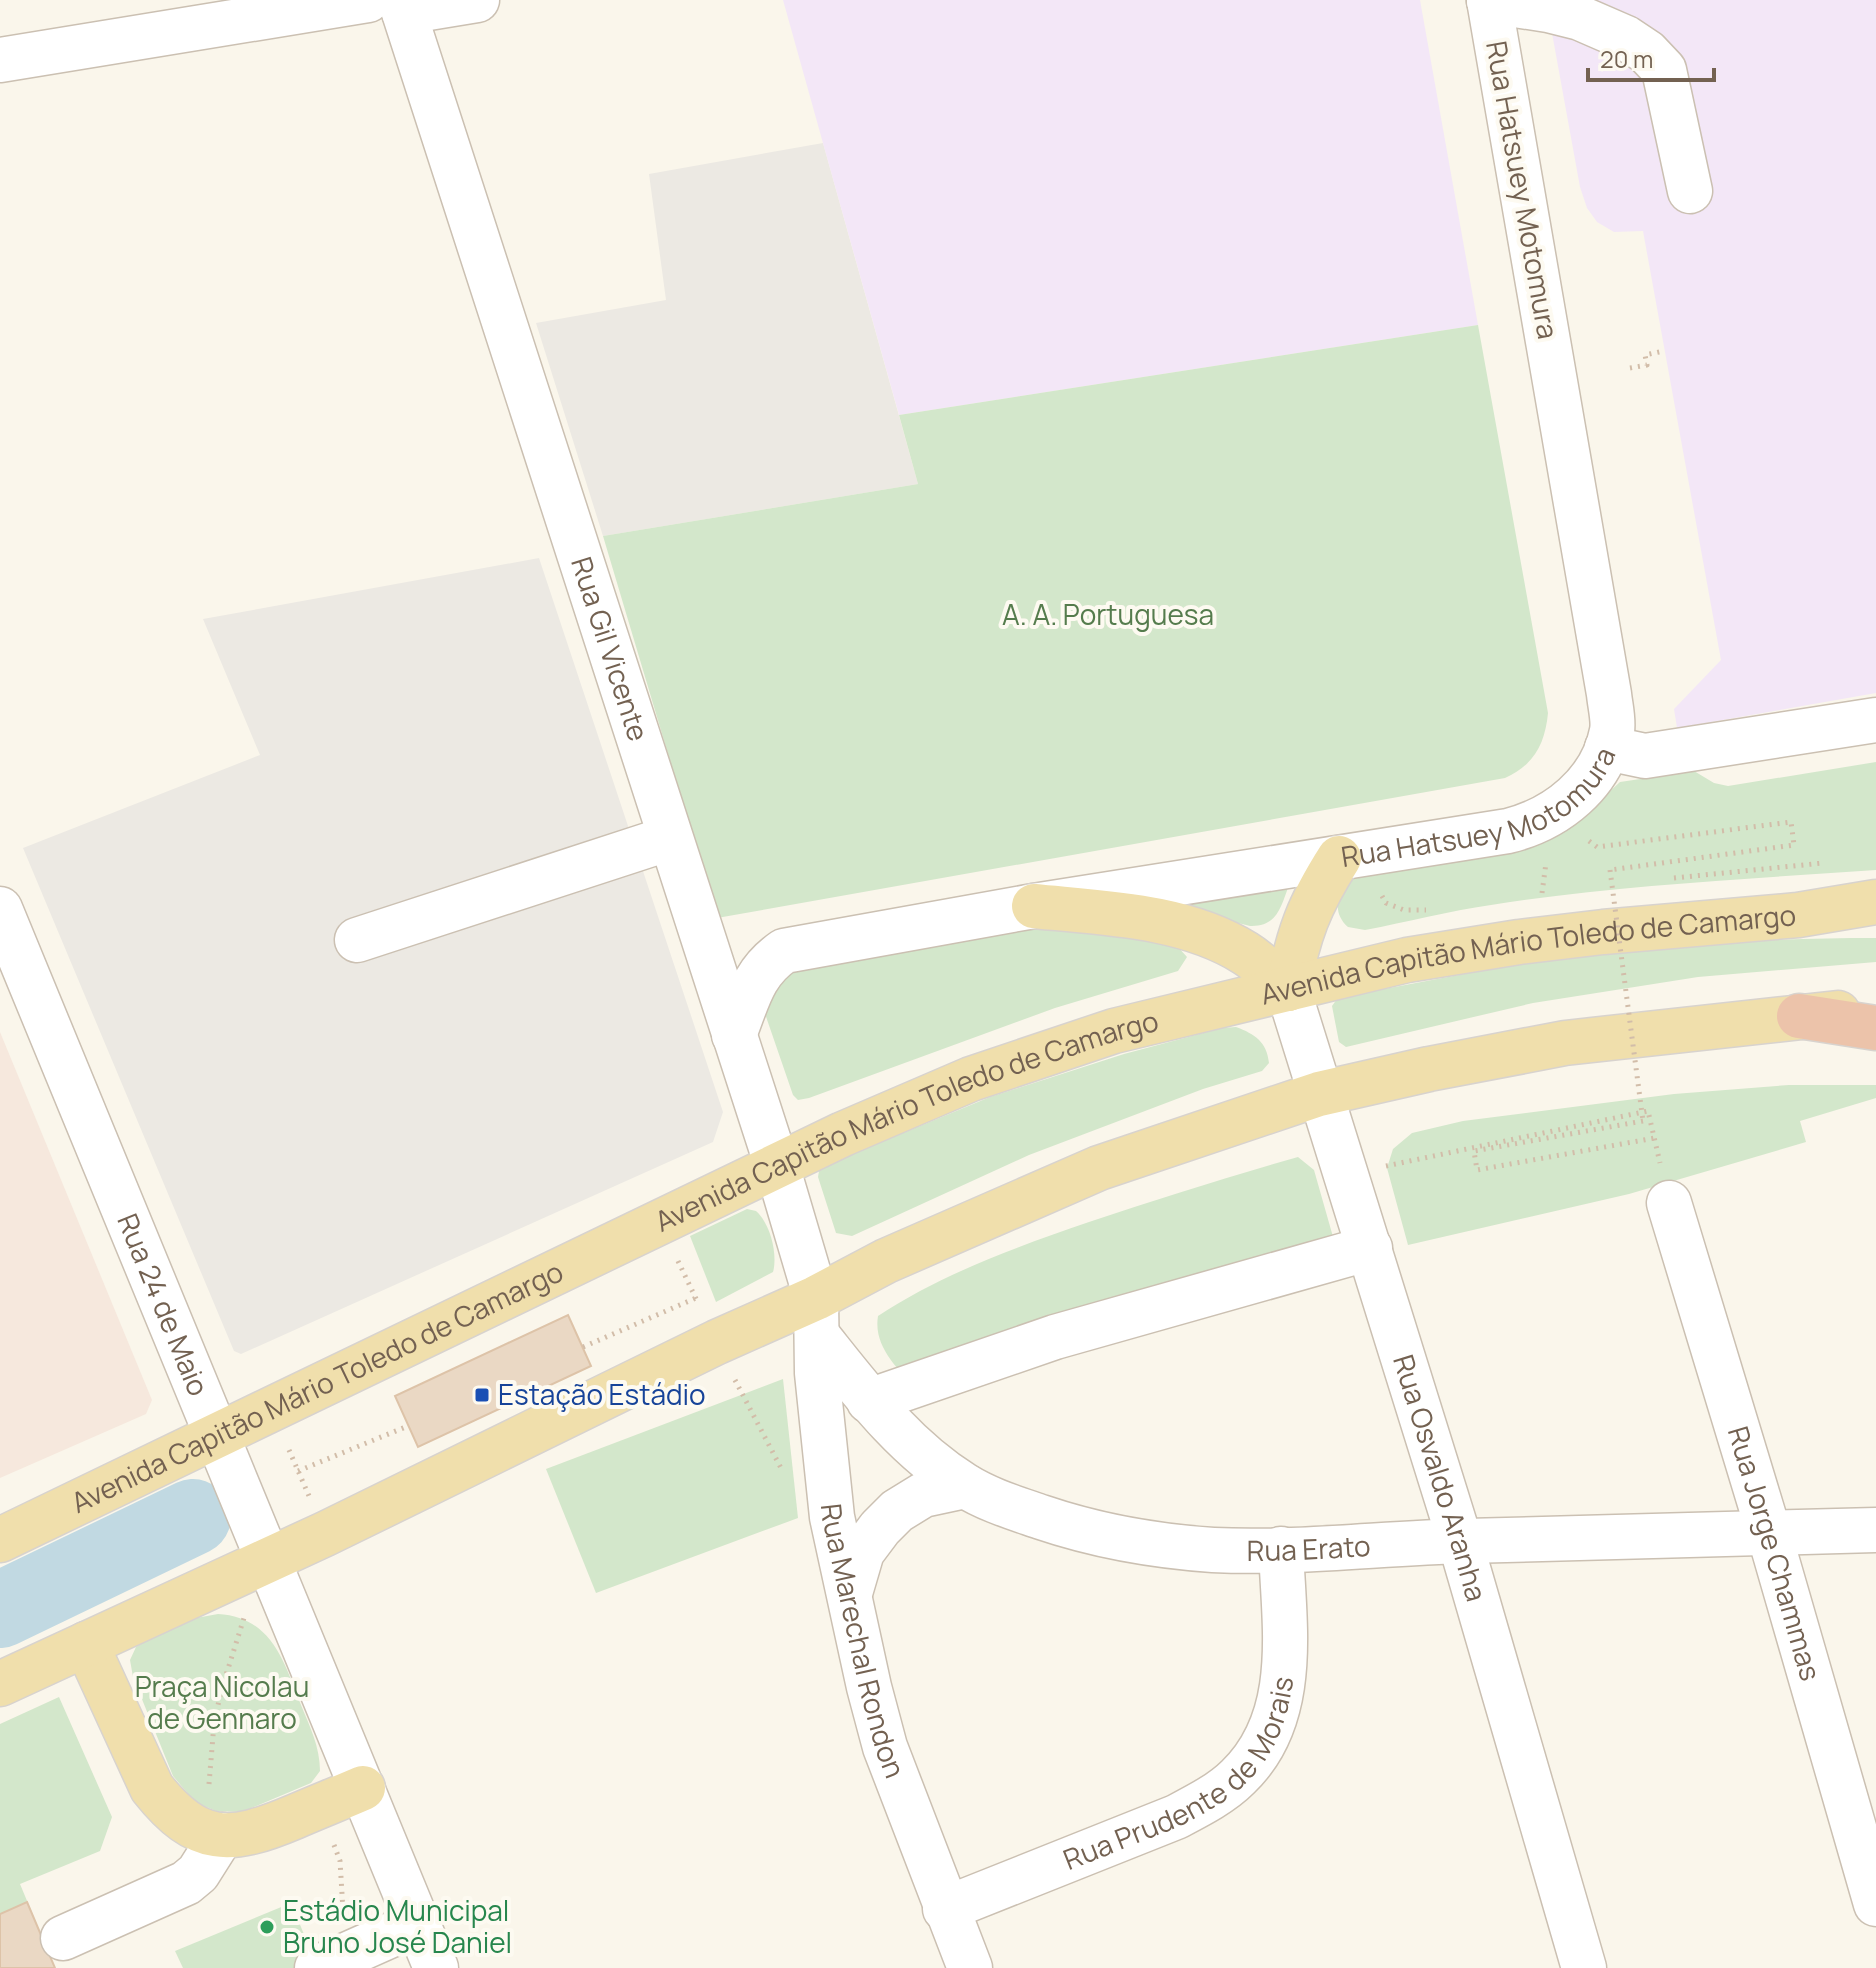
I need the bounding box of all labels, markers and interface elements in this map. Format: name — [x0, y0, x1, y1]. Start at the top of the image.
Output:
scale bar — [1588, 32, 1714, 82]
street label: Rua Hatsuey Motomura — [1478, 38, 1568, 342]
text: 20 m — [1600, 42, 1653, 75]
street label: Rua Gil Vicente — [563, 552, 658, 746]
park label: A. A. Portuguesa — [1002, 595, 1214, 633]
street label: Rua Hatsuey Motomura — [1338, 741, 1624, 875]
street label: Avenida Capitão Mário Toledo de Camargo — [1256, 895, 1797, 1013]
street label: Avenida Capitão Mário Toledo de Camargo — [648, 1001, 1162, 1240]
street label: Rua 24 de Maio — [109, 1208, 218, 1401]
street label: Avenida Capitão Mário Toledo de Camargo — [64, 1252, 569, 1521]
street label: Rua Osvaldo Aranha — [1385, 1350, 1496, 1605]
place label: Estação Estádio — [498, 1375, 706, 1413]
marker: Estação Estádio — [473, 1386, 491, 1404]
street label: Rua Jorge Chammas — [1720, 1422, 1831, 1685]
street label: Rua Marechal Rondon — [813, 1502, 915, 1783]
street label: Rua Erato — [1247, 1526, 1372, 1569]
park label: Praça Nicolau de Gennaro — [135, 1667, 309, 1737]
street label: Rua Prudente de Morais — [1057, 1674, 1301, 1878]
place label: Estádio Municipal Bruno José Daniel — [283, 1891, 512, 1961]
marker: Estádio Municipal Bruno José Daniel — [258, 1918, 276, 1936]

